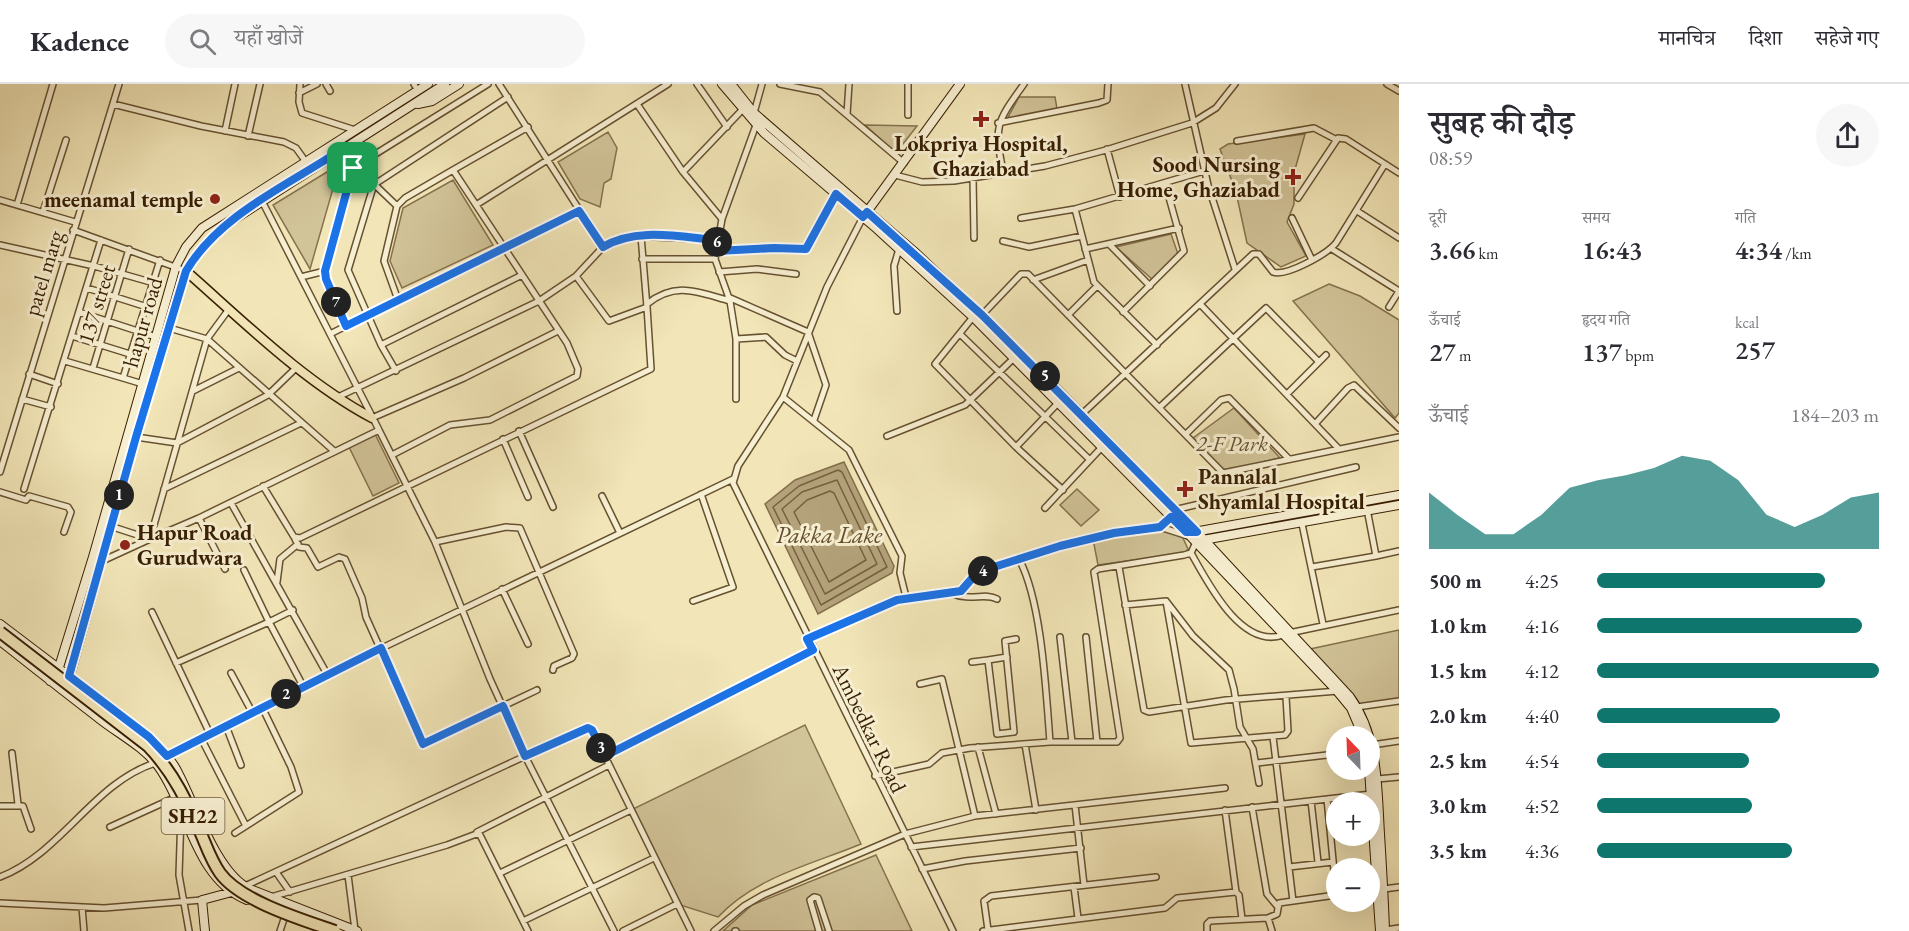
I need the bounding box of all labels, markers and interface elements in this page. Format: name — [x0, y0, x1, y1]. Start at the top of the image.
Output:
search box — [165, 14, 585, 68]
text: Kadence — [30, 23, 129, 59]
text: यहाँ खोजें — [234, 23, 303, 52]
text: मानचित्र — [1659, 24, 1716, 51]
text: दिशा — [1749, 24, 1782, 51]
text: सहेजे गए — [1815, 24, 1879, 51]
icon: search — [186, 25, 219, 58]
text: सुबह की दौड़ — [1429, 101, 1574, 144]
button: share — [1816, 104, 1879, 167]
marker: Lokpriya Hospital, Ghaziabad — [972, 110, 990, 128]
place label: Lokpriya Hospital, Ghaziabad — [894, 129, 1068, 183]
pin — [327, 142, 378, 193]
text: 08:59 — [1429, 145, 1472, 171]
place label: Sood Nursing Home, Ghaziabad — [1117, 150, 1281, 204]
icon: arrive — [336, 151, 369, 184]
marker: Sood Nursing Home, Ghaziabad — [1284, 168, 1302, 186]
place label: meenamal temple — [44, 185, 203, 214]
marker: meenamal temple — [208, 192, 222, 206]
text: दूरी — [1429, 207, 1446, 228]
text: समय — [1582, 207, 1610, 228]
text: गति — [1735, 207, 1756, 228]
street label: patel marg — [17, 227, 70, 319]
pin: 6 — [702, 227, 732, 257]
text: 6 — [713, 231, 721, 252]
text: 3.66 — [1429, 233, 1475, 267]
text: 16:43 — [1582, 233, 1642, 267]
text: 4:34 — [1735, 233, 1782, 267]
text: km — [1475, 243, 1498, 264]
text: /km — [1782, 243, 1812, 264]
street label: 137 street — [71, 261, 122, 347]
street label: hapur road — [116, 273, 169, 371]
pin: 7 — [321, 287, 351, 317]
text: 7 — [332, 291, 340, 312]
text: ऊँचाई — [1429, 309, 1461, 330]
text: हृदय गति — [1582, 309, 1630, 330]
text: kcal — [1735, 312, 1759, 333]
text: 257 — [1735, 333, 1775, 367]
text: 27 — [1429, 335, 1456, 369]
text: 137 — [1582, 335, 1622, 369]
text: m — [1456, 345, 1471, 366]
text: bpm — [1622, 345, 1654, 366]
pin: 5 — [1030, 361, 1060, 391]
text: 5 — [1041, 365, 1049, 386]
text: ऊँचाई — [1429, 402, 1468, 428]
text: 184–203 m — [1791, 402, 1879, 428]
park label: 2-F Park — [1196, 429, 1268, 458]
place label: Pannalal Shyamlal Hospital — [1198, 462, 1365, 516]
pin: 1 — [104, 480, 134, 510]
marker: Pannalal Shyamlal Hospital — [1176, 480, 1194, 498]
text: 1 — [115, 484, 123, 505]
place label: Hapur Road Gurudwara — [137, 518, 252, 572]
water label: Pakka Lake — [776, 519, 883, 550]
marker: Hapur Road Gurudwara — [118, 538, 132, 552]
pin: 4 — [968, 556, 998, 586]
text: 4 — [979, 560, 987, 581]
text: 500 m — [1429, 568, 1482, 594]
text: 4:25 — [1525, 568, 1559, 594]
text: 1.0 km — [1429, 613, 1487, 639]
text: 4:16 — [1525, 613, 1559, 639]
street label: Ambedkar Road — [825, 658, 914, 798]
text: 1.5 km — [1429, 658, 1487, 684]
text: 4:12 — [1525, 658, 1559, 684]
pin: 2 — [271, 679, 301, 709]
text: 2 — [282, 683, 290, 704]
text: 2.0 km — [1429, 703, 1487, 729]
text: 4:40 — [1525, 703, 1559, 729]
north arrow — [1326, 726, 1380, 780]
map controls — [1326, 726, 1380, 912]
pin: 3 — [586, 733, 616, 763]
text: 3 — [597, 737, 605, 758]
text: 2.5 km — [1429, 748, 1487, 774]
text: 4:54 — [1525, 748, 1559, 774]
button: + — [1326, 792, 1380, 846]
text: 3.0 km — [1429, 793, 1487, 819]
text: 4:52 — [1525, 793, 1559, 819]
road number: SH22 — [162, 798, 224, 834]
text: 3.5 km — [1429, 838, 1487, 864]
text: 4:36 — [1525, 838, 1559, 864]
button: − — [1326, 858, 1380, 912]

